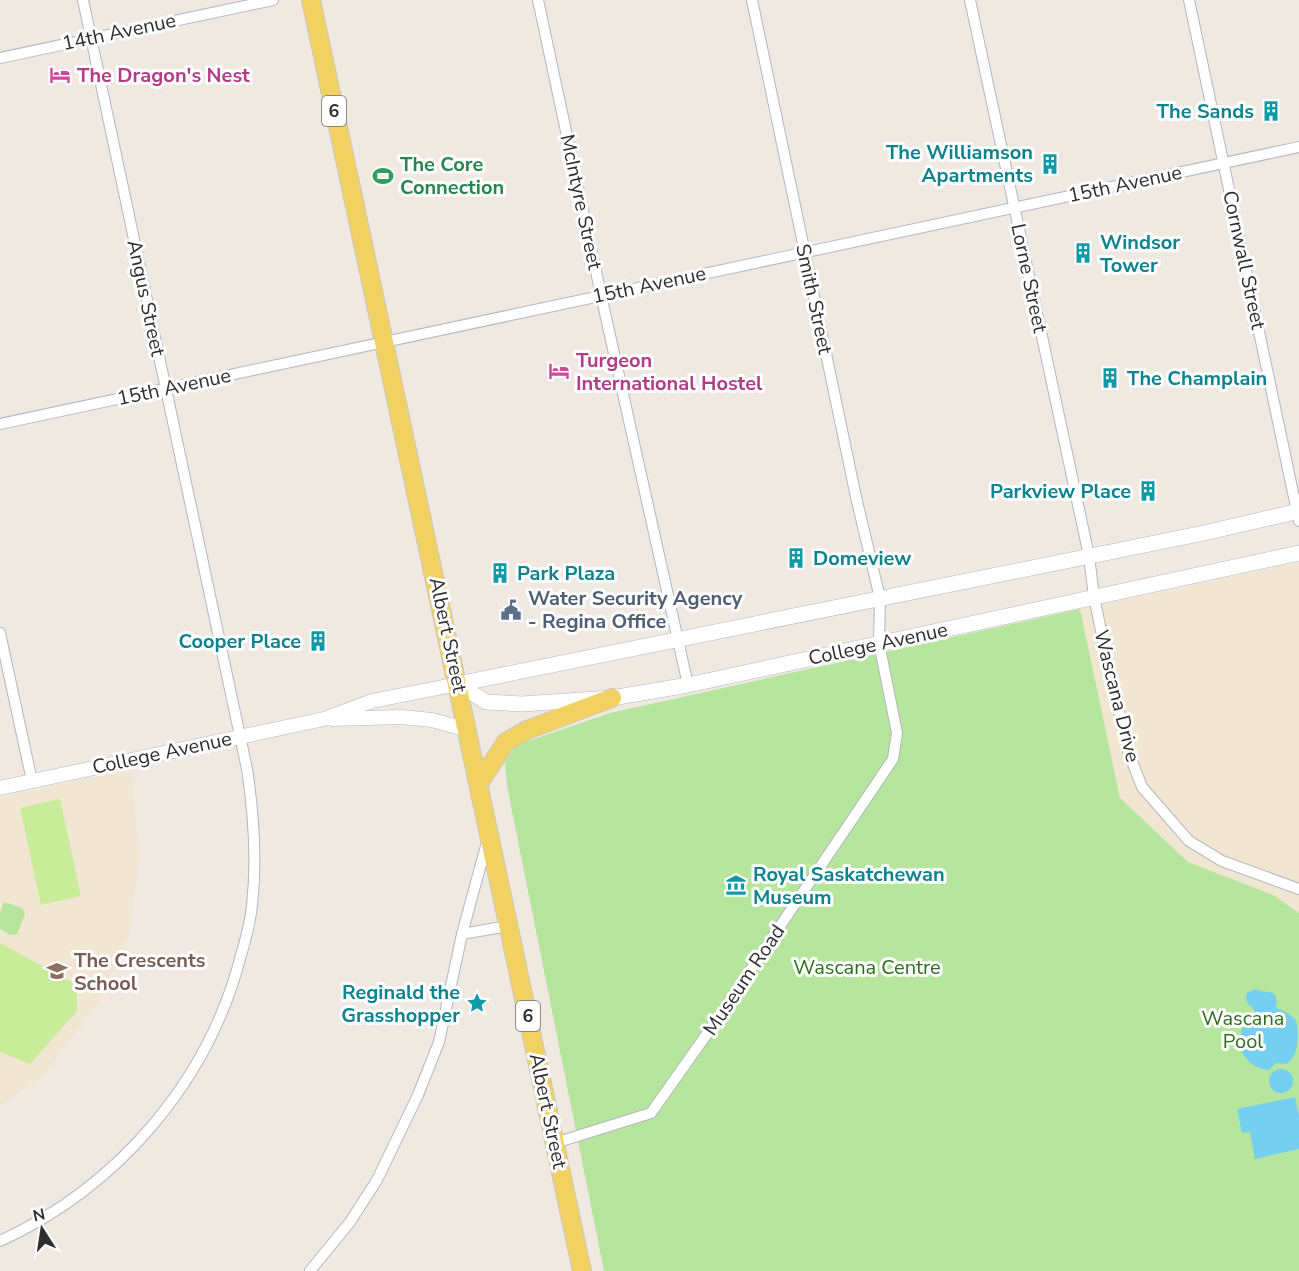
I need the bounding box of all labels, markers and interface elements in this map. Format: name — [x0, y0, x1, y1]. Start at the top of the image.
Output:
street label: 14th Avenue — [60, 7, 178, 57]
place label: The Dragon's Nest — [77, 62, 250, 89]
hotel icon: The Dragon's Nest — [48, 63, 72, 87]
road number: 6 — [322, 96, 346, 126]
place label: The Sands — [1157, 98, 1254, 125]
building icon: The Sands — [1259, 99, 1283, 123]
street label: McIntyre Street — [553, 132, 609, 273]
place label: The Williamson Apartments — [886, 139, 1033, 189]
place label: The Core Connection — [400, 151, 504, 201]
building icon: The Williamson Apartments — [1038, 152, 1062, 176]
street label: 15th Avenue — [1066, 159, 1184, 209]
sports icon: The Core Connection — [371, 164, 395, 188]
street label: Cornwall Street — [1216, 188, 1272, 333]
street label: Lorne Street — [1004, 221, 1054, 336]
place label: Windsor Tower — [1100, 229, 1180, 279]
street label: Angus Street — [121, 237, 172, 360]
street label: Smith Street — [789, 241, 839, 358]
building icon: Windsor Tower — [1071, 241, 1095, 265]
street label: 15th Avenue — [590, 260, 708, 310]
place label: Turgeon International Hostel — [576, 347, 763, 397]
hotel icon: Turgeon International Hostel — [547, 359, 571, 383]
street label: 15th Avenue — [115, 362, 233, 412]
place label: The Champlain — [1127, 365, 1267, 392]
building icon: The Champlain — [1098, 366, 1122, 390]
place label: Parkview Place — [990, 478, 1131, 505]
building icon: Parkview Place — [1136, 479, 1160, 503]
place label: Domeview — [813, 545, 911, 572]
building icon: Domeview — [784, 546, 808, 570]
place label: Park Plaza — [517, 560, 615, 587]
building icon: Park Plaza — [488, 561, 512, 585]
street label: Albert Street — [423, 575, 474, 696]
place label: Water Security Agency - Regina Office — [528, 585, 743, 635]
public building icon: Water Security Agency - Regina Office — [499, 598, 523, 622]
street label: College Avenue — [806, 616, 950, 672]
street label: Wascana Drive — [1088, 627, 1146, 765]
place label: Cooper Place — [179, 628, 301, 655]
building icon: Cooper Place — [306, 629, 330, 653]
street label: College Avenue — [90, 725, 234, 781]
place label: Royal Saskatchewan Museum — [753, 861, 945, 911]
museum icon: Royal Saskatchewan Museum — [724, 873, 748, 897]
street label: Museum Road — [697, 919, 791, 1041]
place label: The Crescents School — [74, 947, 206, 997]
park label: Wascana Centre — [793, 954, 941, 981]
school or university icon: The Crescents School — [45, 959, 69, 983]
place label: Reginald the Grasshopper — [341, 979, 460, 1029]
place icon: Reginald the Grasshopper — [465, 991, 489, 1015]
road number: 6 — [516, 1001, 540, 1031]
park label: Wascana Pool — [1202, 1005, 1284, 1055]
street label: Albert Street — [523, 1051, 574, 1172]
north arrow — [12, 1199, 72, 1259]
text: N — [31, 1203, 47, 1227]

